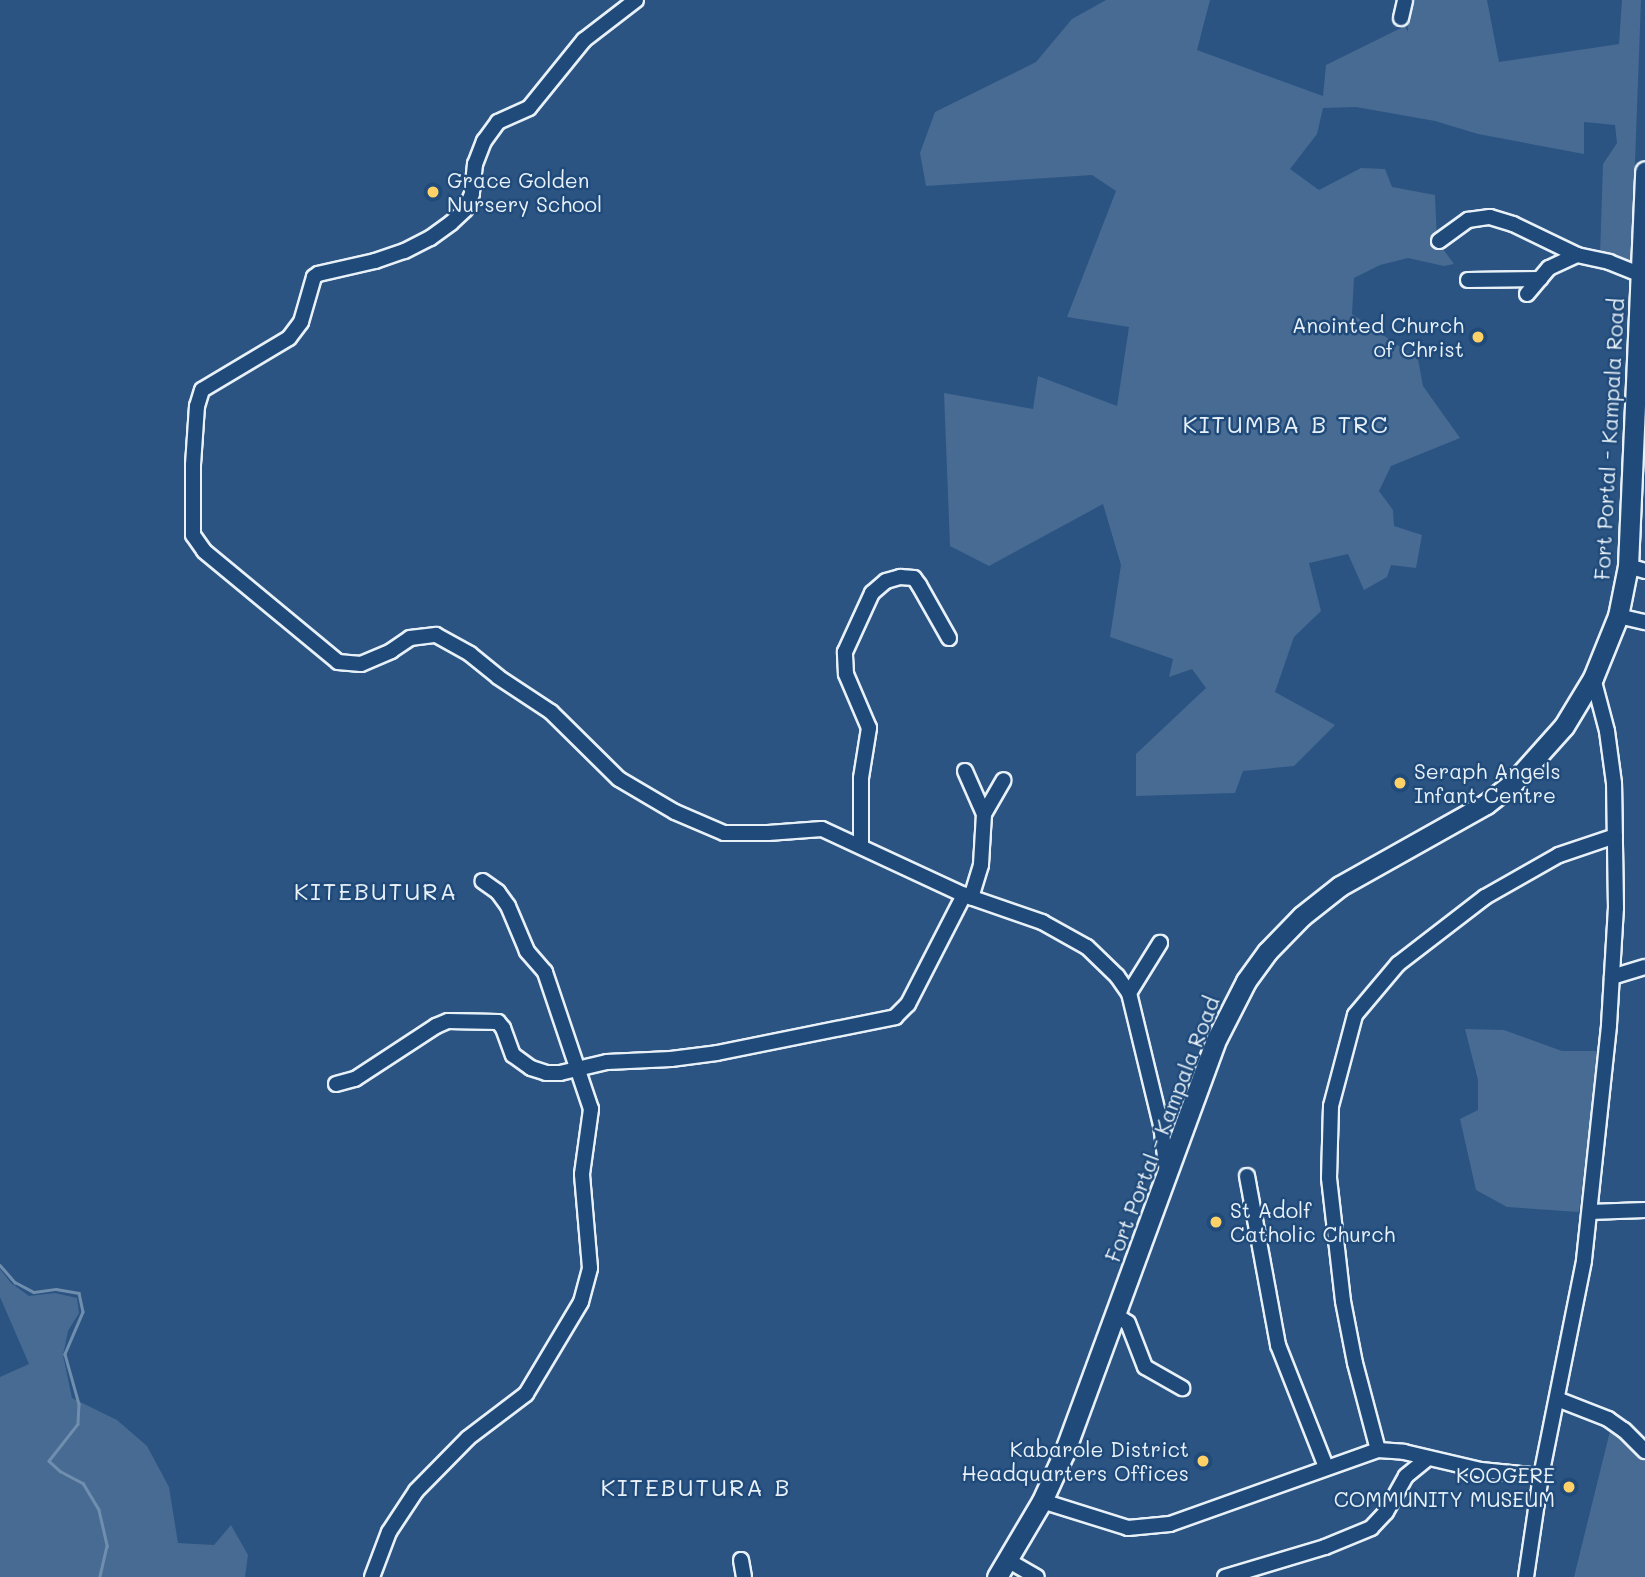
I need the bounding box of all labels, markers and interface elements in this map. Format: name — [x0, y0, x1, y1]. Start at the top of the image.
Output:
place label: Grace Golden Nursery School — [447, 167, 602, 217]
marker: Grace Golden Nursery School — [425, 184, 441, 200]
street label: Fort Portal - Kampala Road — [1589, 297, 1629, 581]
place label: Anointed Church of Christ — [1292, 312, 1464, 362]
marker: Anointed Church of Christ — [1470, 329, 1486, 345]
district label: KITUMBA B TRC — [1184, 410, 1388, 438]
place label: Seraph Angels Infant Centre — [1414, 758, 1561, 808]
marker: Seraph Angels Infant Centre — [1392, 775, 1408, 791]
district label: KITEBUTURA — [295, 877, 457, 905]
street label: Fort Portal - Kampala Road — [1100, 993, 1224, 1265]
place label: St Adolf Catholic Church — [1230, 1197, 1395, 1247]
marker: St Adolf Catholic Church — [1208, 1214, 1224, 1230]
place label: Kabarole District Headquarters Offices — [961, 1436, 1189, 1486]
marker: Kabarole District Headquarters Offices — [1195, 1453, 1211, 1469]
place label: KOOGERE COMMUNITY MUSEUM — [1334, 1462, 1555, 1512]
district label: KITEBUTURA B — [602, 1473, 790, 1501]
marker: KOOGERE COMMUNITY MUSEUM — [1561, 1479, 1577, 1495]

